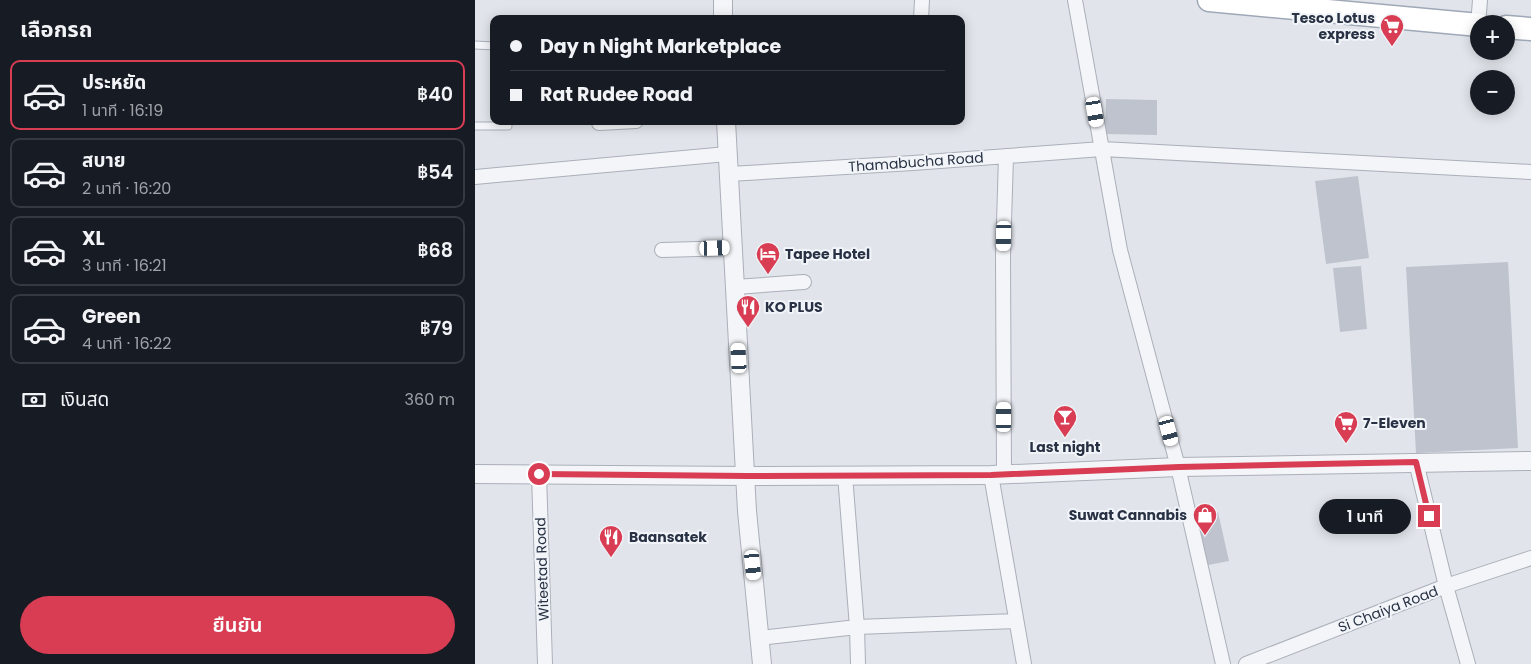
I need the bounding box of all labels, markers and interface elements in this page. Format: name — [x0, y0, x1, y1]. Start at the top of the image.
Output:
place label: Tesco Lotus express — [1291, 8, 1375, 44]
supermarket icon: Tesco Lotus express — [1379, 13, 1405, 47]
text: เลือกรถ — [20, 14, 93, 45]
map controls — [1470, 15, 1515, 115]
button: + — [1470, 15, 1515, 60]
text: Day n Night Marketplace — [540, 33, 781, 60]
text: ประหยัด — [82, 69, 146, 96]
button: − — [1470, 70, 1515, 115]
icon: car — [22, 73, 67, 118]
text: ฿40 — [417, 81, 453, 108]
text: Rat Rudee Road — [540, 81, 693, 108]
car — [1085, 96, 1104, 128]
text: 1 นาที · 16:19 — [82, 99, 163, 122]
text: สบาย — [82, 147, 126, 174]
street label: Thamabucha Road — [848, 147, 984, 177]
icon: car — [22, 151, 67, 196]
text: ฿54 — [417, 159, 453, 186]
text: 2 นาที · 16:20 — [82, 177, 171, 200]
car — [996, 221, 1011, 251]
text: XL — [82, 225, 105, 252]
icon: car — [22, 229, 67, 274]
text: ฿68 — [418, 237, 453, 264]
car — [699, 240, 730, 256]
hotel icon: Tapee Hotel — [755, 241, 781, 275]
place label: Tapee Hotel — [785, 244, 870, 264]
text: 3 นาที · 16:21 — [82, 254, 167, 277]
restaurant icon: KO PLUS — [735, 294, 761, 328]
place label: KO PLUS — [765, 297, 823, 317]
text: Green — [82, 303, 141, 330]
icon: car — [22, 307, 67, 352]
text: ฿79 — [420, 315, 453, 342]
text: 4 นาที · 16:22 — [82, 332, 171, 355]
car — [730, 343, 747, 373]
icon: cash — [20, 386, 48, 414]
text: เงินสด — [60, 386, 109, 413]
text: 360 m — [405, 388, 455, 411]
car — [996, 402, 1011, 432]
bar icon: Last night — [1052, 404, 1078, 438]
supermarket icon: 7-Eleven — [1333, 410, 1359, 444]
place label: 7-Eleven — [1363, 413, 1426, 433]
car — [1157, 415, 1180, 447]
place label: Last night — [1030, 437, 1101, 457]
route start — [528, 463, 550, 485]
callout: 1 นาที — [1319, 498, 1411, 534]
shop icon: Suwat Cannabis — [1192, 502, 1218, 536]
place label: Suwat Cannabis — [1069, 505, 1187, 525]
text: 1 นาที — [1347, 505, 1383, 528]
route end — [1418, 505, 1440, 527]
street label: Witeetad Road — [530, 517, 554, 621]
restaurant icon: Baansatek — [598, 524, 624, 558]
place label: Baansatek — [629, 527, 707, 547]
car — [743, 549, 762, 581]
street label: Si Chaiya Road — [1335, 581, 1441, 637]
button: ยืนยัน — [20, 596, 455, 654]

